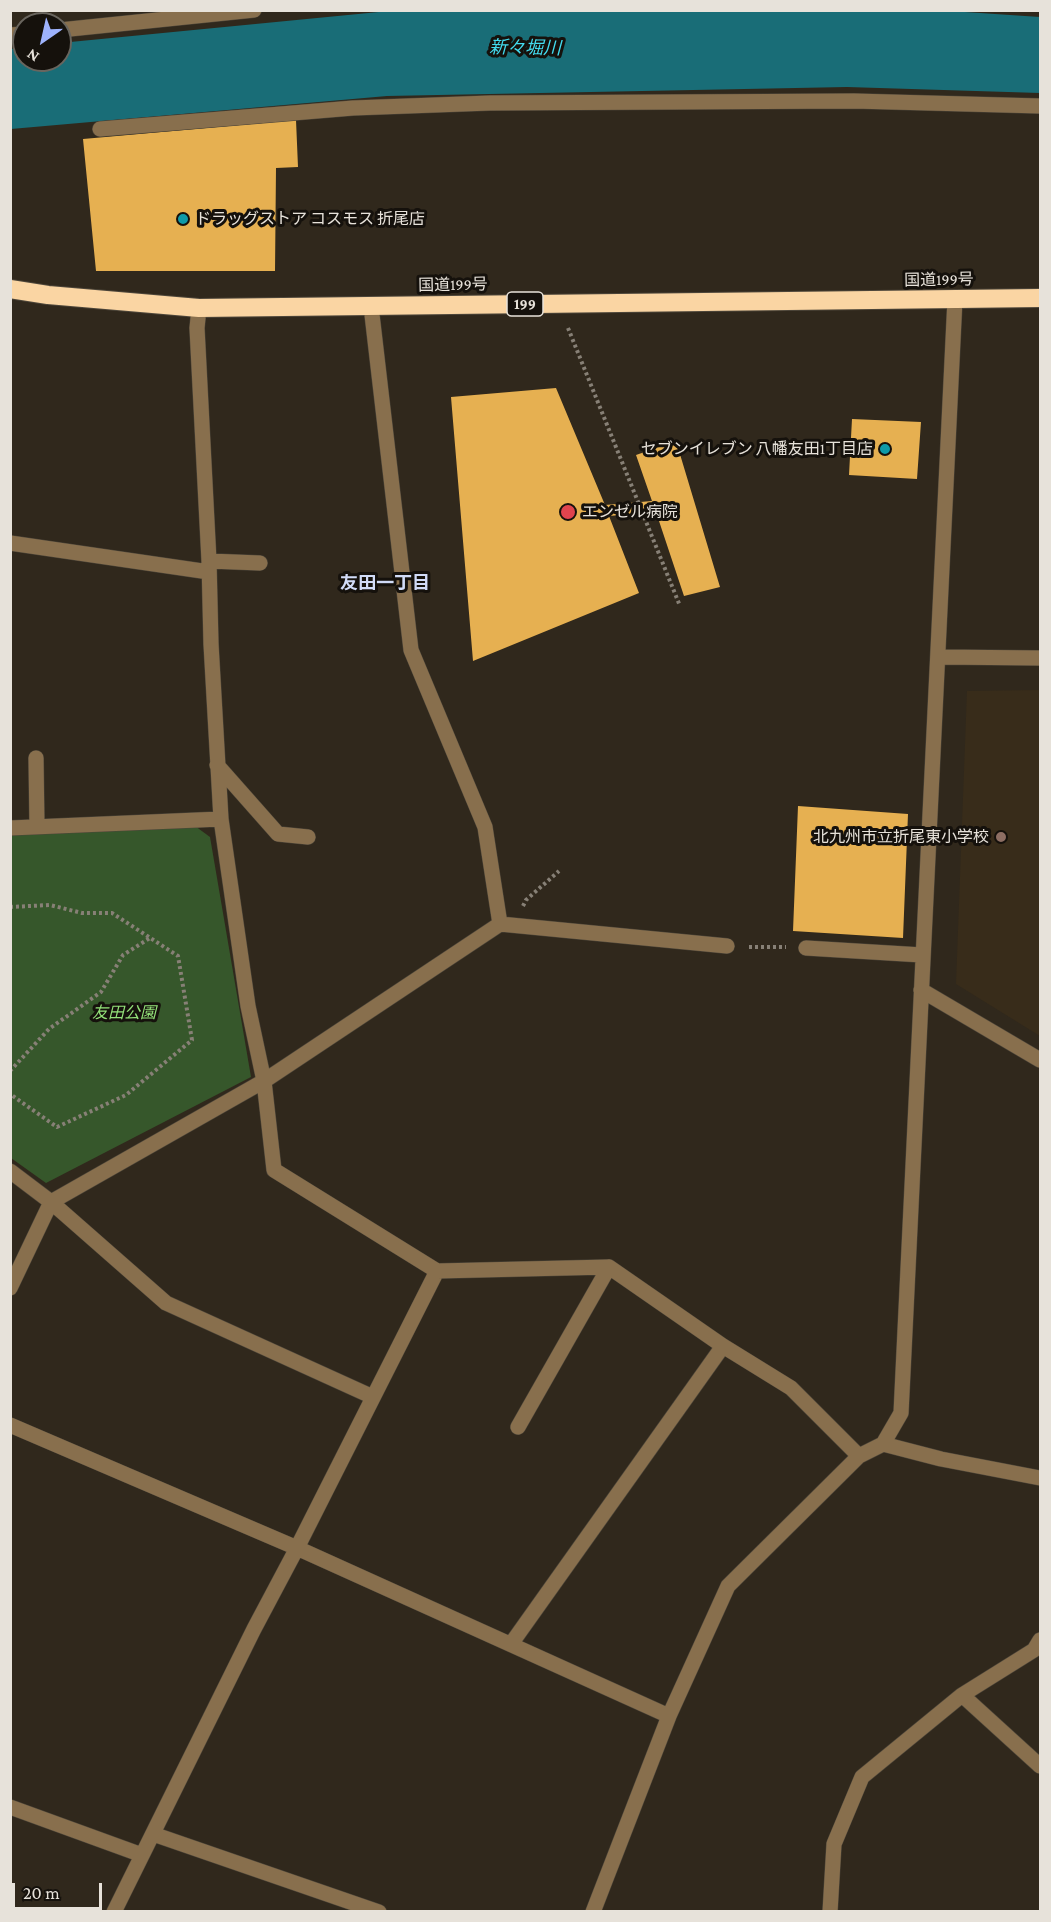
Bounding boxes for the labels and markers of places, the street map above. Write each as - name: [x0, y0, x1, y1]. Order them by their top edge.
- place label: ドラッグストア コスモス 折尾店: [195, 209, 425, 229]
- marker: ドラッグストア コスモス 折尾店: [176, 212, 190, 226]
- place label: セブンイレブン 八幡友田1丁目店: [641, 439, 873, 459]
- marker: セブンイレブン 八幡友田1丁目店: [878, 442, 892, 456]
- place label: エンゼル病院: [582, 502, 678, 522]
- marker: エンゼル病院: [559, 503, 577, 521]
- place label: 北九州市立折尾東小学校: [813, 827, 989, 847]
- marker: 北九州市立折尾東小学校: [994, 830, 1008, 844]

